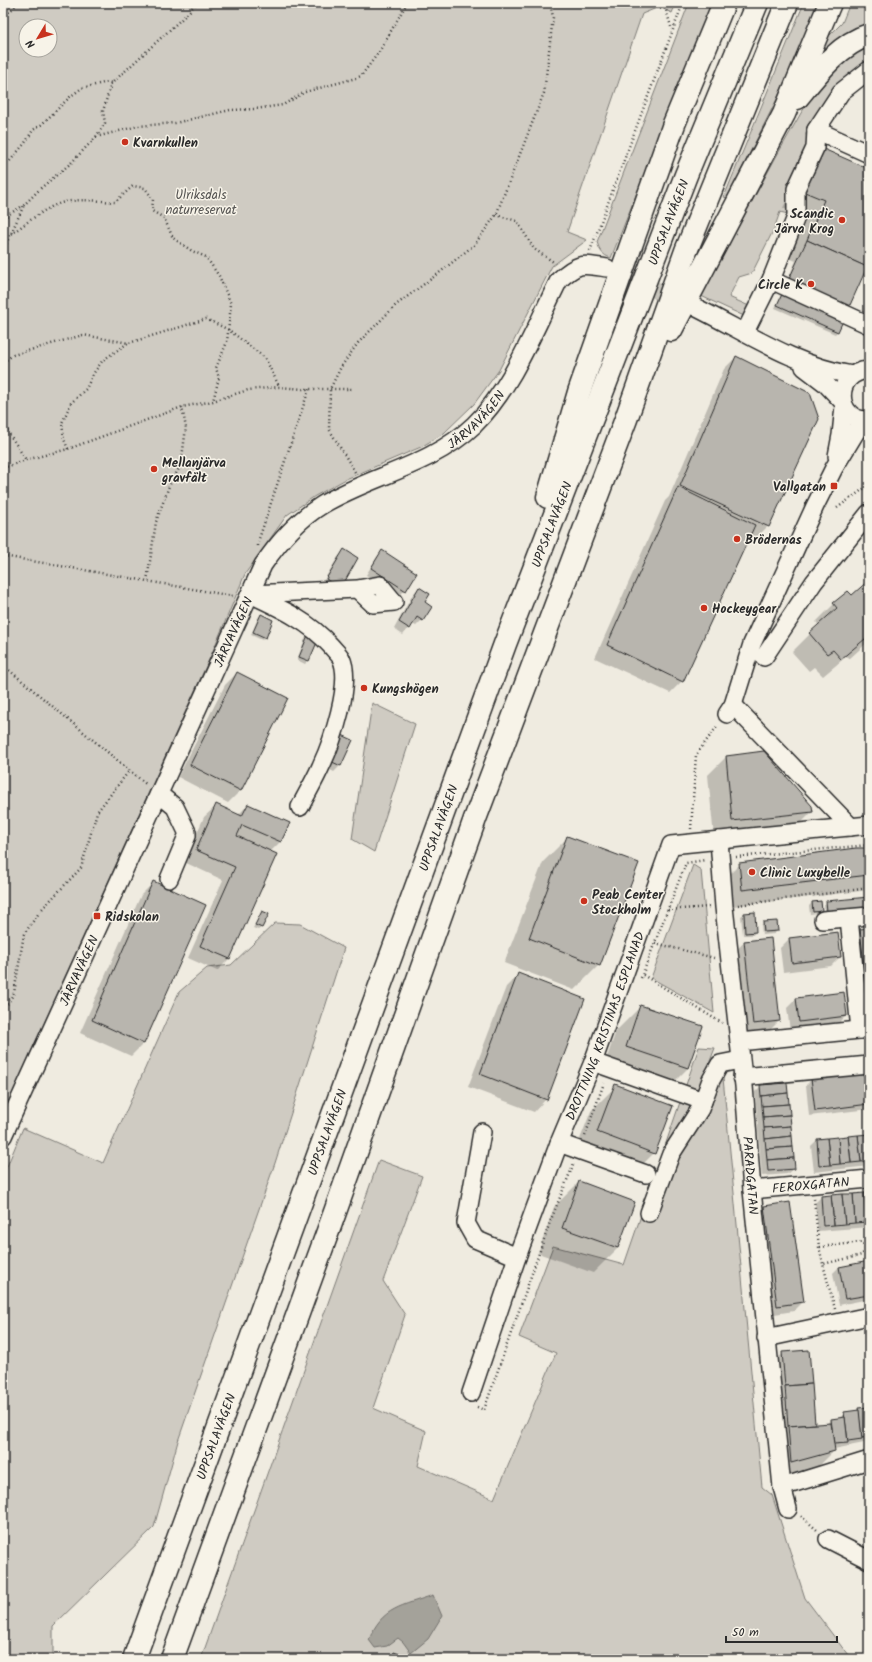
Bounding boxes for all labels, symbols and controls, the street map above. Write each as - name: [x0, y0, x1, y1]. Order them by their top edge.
- north arrow: [18, 18, 58, 58]
- text: N: [22, 35, 40, 52]
- place label: Kvarnkullen: [133, 133, 198, 154]
- marker: Kvarnkullen: [120, 137, 130, 147]
- street label: UPPSALAVÄGEN: [643, 176, 695, 269]
- park label: Ulriksdals naturreservat: [165, 185, 238, 221]
- place label: Scandic Järva Krog: [774, 204, 834, 240]
- marker: Scandic Järva Krog: [837, 215, 847, 225]
- place label: Circle K: [758, 275, 803, 296]
- marker: Circle K: [806, 279, 816, 289]
- street label: JÄRVAVÄGEN: [443, 386, 511, 455]
- place label: Mellanjärva gravfält: [161, 453, 226, 489]
- marker: Mellanjärva gravfält: [149, 464, 159, 474]
- place label: Vallgatan: [773, 477, 826, 498]
- street label: UPPSALAVÄGEN: [526, 478, 579, 571]
- marker: Vallgatan: [829, 481, 839, 491]
- place label: Brödernas: [745, 530, 802, 551]
- marker: Brödernas: [732, 534, 742, 544]
- street label: JÄRVAVÄGEN: [209, 593, 259, 671]
- place label: Hockeygear: [712, 599, 777, 620]
- marker: Hockeygear: [699, 603, 709, 613]
- place label: Kungshögen: [372, 679, 439, 700]
- marker: Kungshögen: [359, 683, 369, 693]
- street label: UPPSALAVÄGEN: [414, 782, 465, 875]
- place label: Clinic Luxybelle: [760, 863, 851, 884]
- marker: Clinic Luxybelle: [747, 867, 757, 877]
- place label: Peab Center Stockholm: [592, 885, 664, 921]
- marker: Peab Center Stockholm: [579, 896, 589, 906]
- place label: Ridskolan: [105, 907, 159, 928]
- marker: Ridskolan: [92, 911, 102, 921]
- street label: DROTTNING KRISTINAS ESPLANAD: [561, 929, 651, 1124]
- street label: JÄRVAVÄGEN: [55, 932, 105, 1010]
- street label: UPPSALAVÄGEN: [303, 1086, 354, 1179]
- street label: PARADGATAN: [736, 1136, 763, 1216]
- street label: FEROXGATAN: [771, 1172, 851, 1200]
- street label: UPPSALAVÄGEN: [191, 1390, 242, 1483]
- scale bar: [726, 1618, 837, 1644]
- text: 50 m: [732, 1623, 759, 1642]

